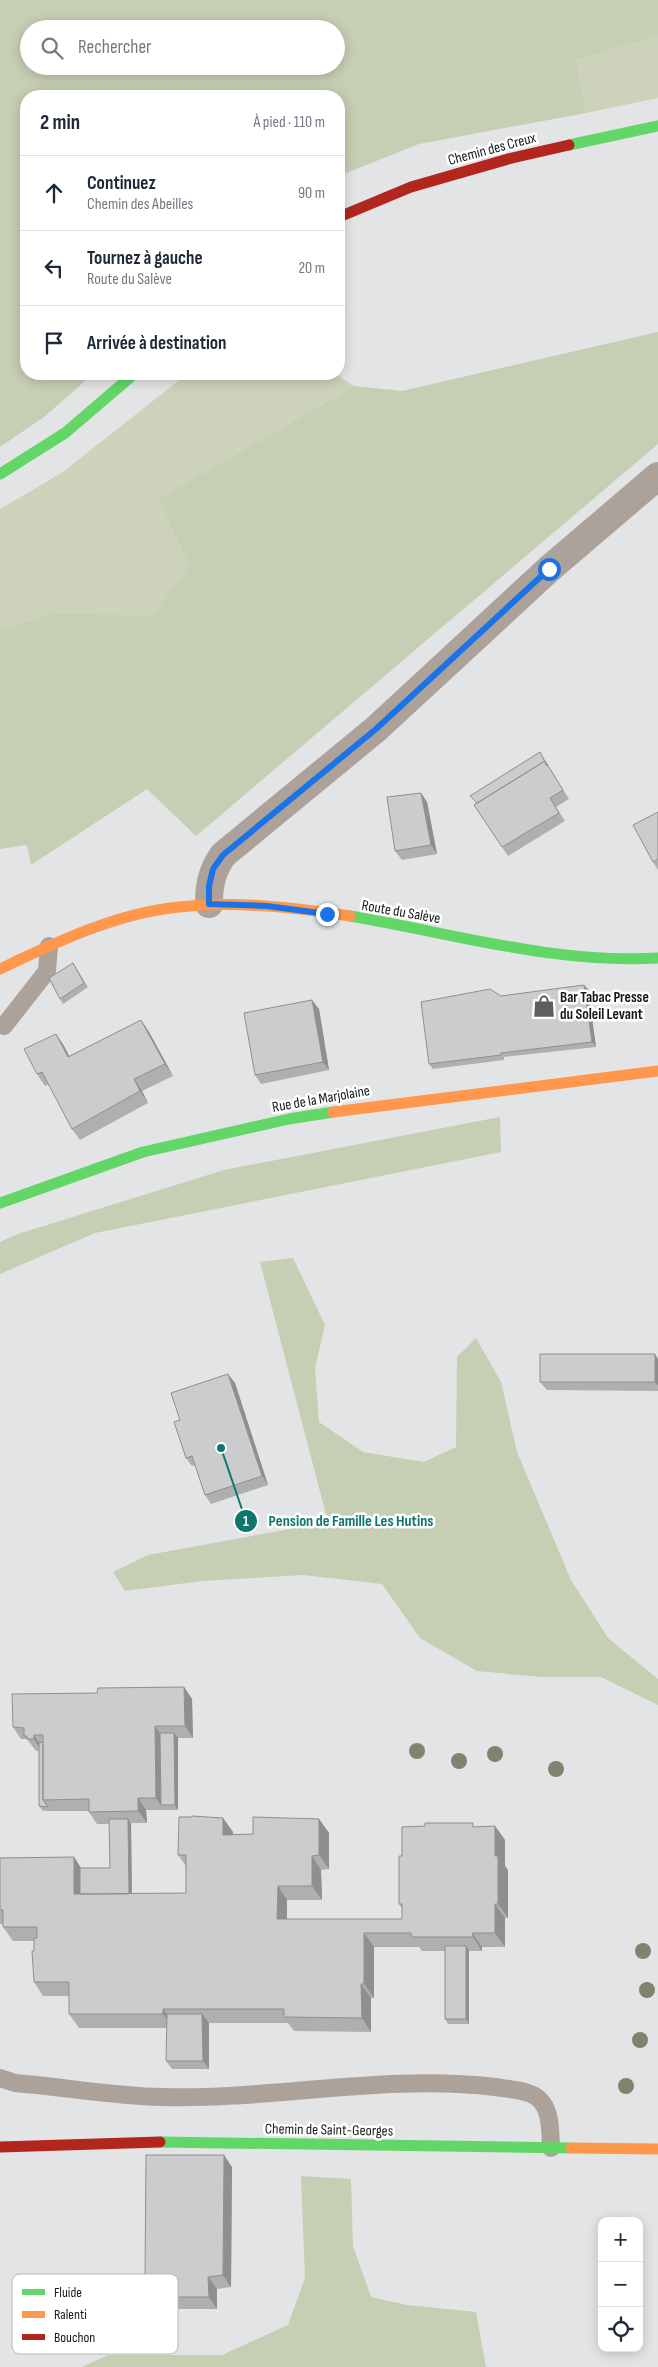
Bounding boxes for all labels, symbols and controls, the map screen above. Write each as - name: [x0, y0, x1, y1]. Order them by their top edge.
- search box: [20, 20, 345, 75]
- icon: search: [38, 34, 66, 62]
- text: Rechercher: [78, 36, 152, 59]
- text: 2 min: [40, 110, 80, 135]
- text: À pied · 110 m: [253, 113, 325, 132]
- street label: Chemin des Creux: [446, 128, 538, 170]
- text: Continuez: [87, 172, 156, 195]
- icon: ahead: [40, 179, 68, 207]
- text: 90 m: [298, 184, 325, 203]
- text: Chemin des Abeilles: [87, 195, 193, 214]
- text: Tournez à gauche: [87, 247, 203, 270]
- icon: left: [40, 254, 68, 282]
- text: 20 m: [298, 259, 325, 278]
- text: Route du Salève: [87, 270, 172, 289]
- icon: arrive: [40, 329, 68, 357]
- text: Arrivée à destination: [87, 332, 227, 355]
- route start: [538, 558, 561, 581]
- street label: Route du Salève: [360, 896, 442, 928]
- route end: [316, 903, 339, 926]
- place label: Bar Tabac Presse du Soleil Levant: [560, 988, 649, 1024]
- shop icon: Bar Tabac Presse du Soleil Levant: [531, 993, 557, 1019]
- street label: Rue de la Marjolaine: [271, 1081, 371, 1117]
- callout: Pension de Famille Les Hutins: [234, 1505, 444, 1536]
- text: 1: [243, 1512, 249, 1531]
- text: Pension de Famille Les Hutins: [269, 1512, 433, 1531]
- street label: Chemin de Saint-Georges: [265, 2119, 393, 2141]
- map controls: [598, 2217, 643, 2352]
- button: +: [598, 2217, 643, 2262]
- button: −: [598, 2262, 643, 2307]
- legend: [12, 2274, 178, 2354]
- text: Fluide: [54, 2284, 82, 2301]
- text: Ralenti: [54, 2306, 87, 2323]
- button: locate: [598, 2307, 643, 2352]
- text: Bouchon: [54, 2329, 95, 2346]

